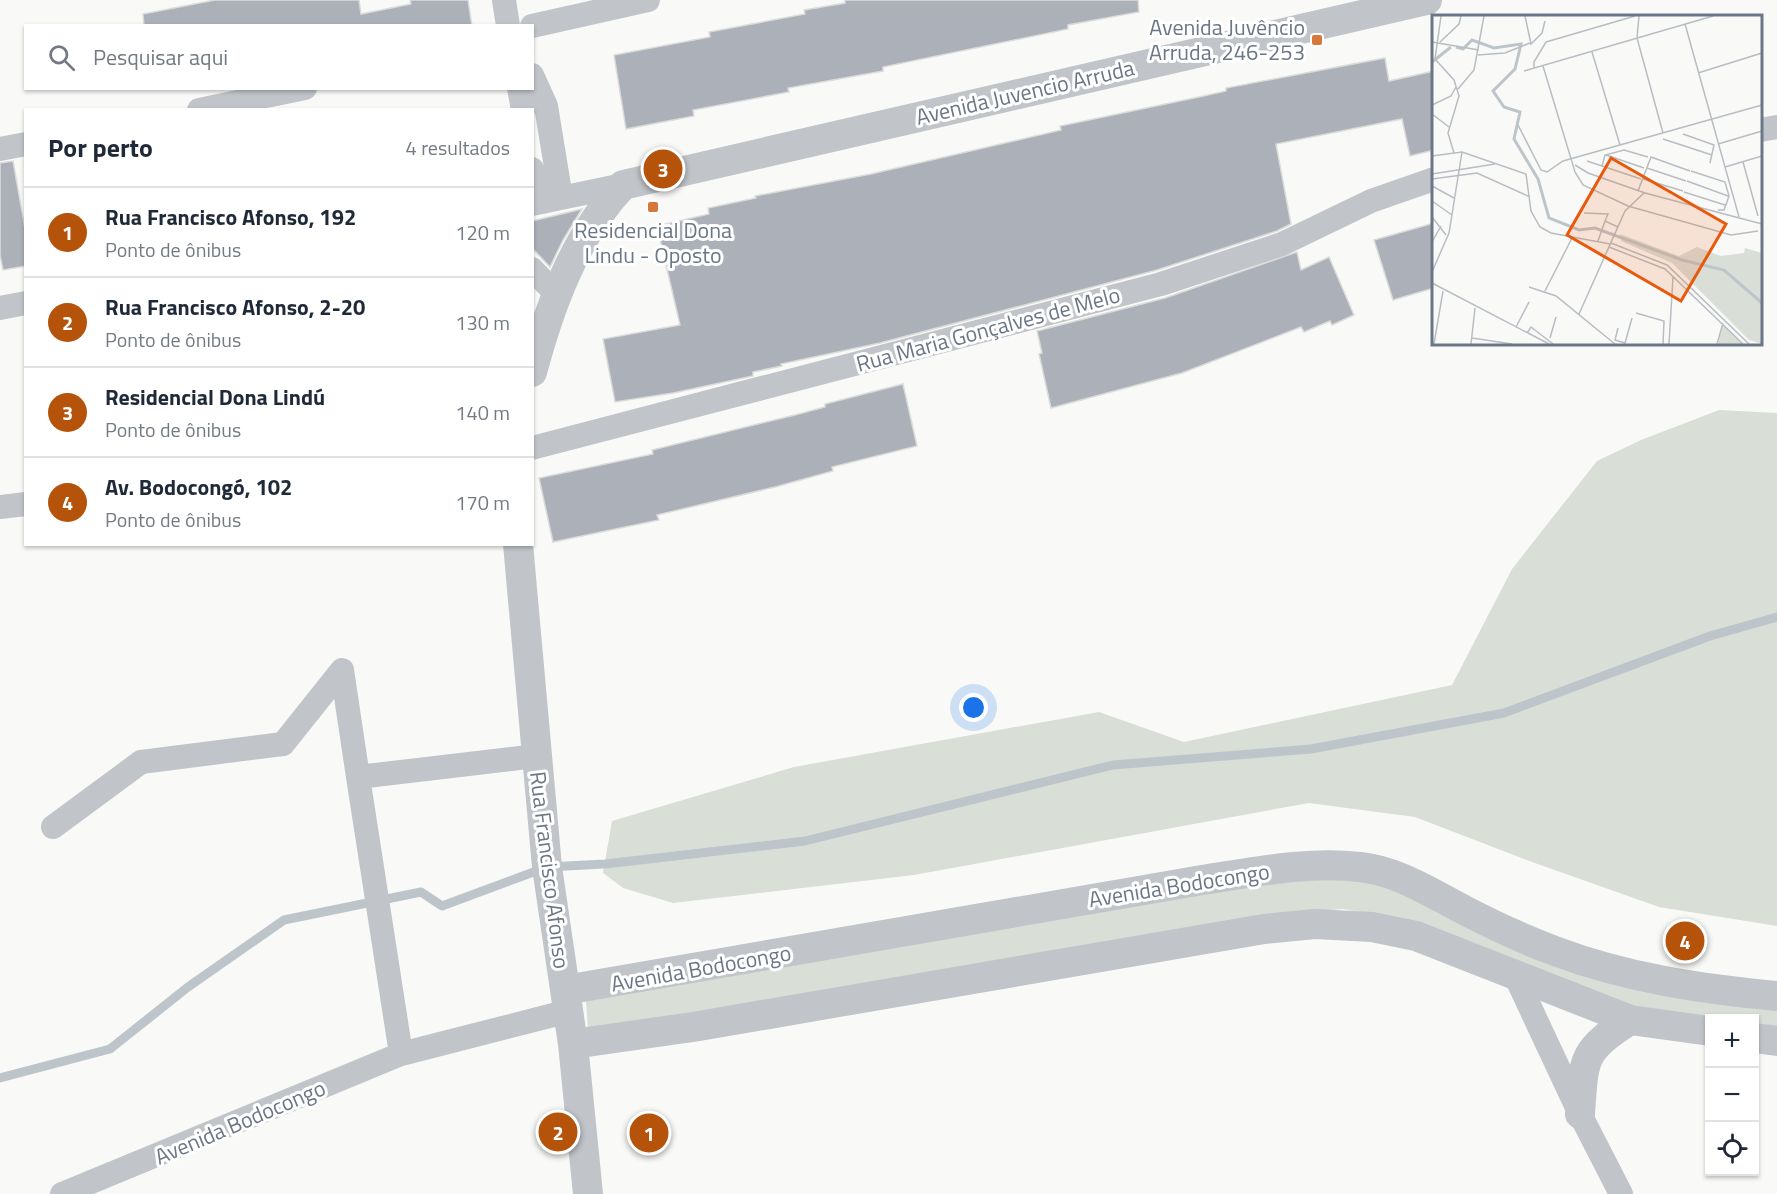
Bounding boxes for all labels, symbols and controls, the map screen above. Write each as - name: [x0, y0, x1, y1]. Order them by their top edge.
- place label: Avenida Juvêncio Arruda, 246-253: [1149, 10, 1305, 69]
- inset map: [1432, 15, 1762, 345]
- search box: [24, 24, 534, 90]
- marker: Avenida Juvêncio Arruda, 246-253: [1310, 33, 1324, 47]
- text: Pesquisar aqui: [93, 40, 228, 74]
- icon: search: [45, 41, 78, 74]
- street label: Avenida Juvencio Arruda: [912, 50, 1138, 134]
- text: Por perto: [48, 128, 153, 167]
- text: 4 resultados: [406, 132, 510, 163]
- pin: 3: [644, 146, 682, 192]
- text: Rua Francisco Afonso, 192: [105, 200, 356, 234]
- marker: Residencial Dona Lindu - Oposto: [646, 200, 660, 214]
- place label: Residencial Dona Lindu - Oposto: [574, 213, 732, 272]
- text: 1: [62, 217, 73, 248]
- text: 120 m: [455, 217, 510, 248]
- text: Ponto de ônibus: [105, 234, 241, 265]
- street label: Rua Maria Gonçalves de Melo: [852, 277, 1124, 381]
- text: Rua Francisco Afonso, 2-20: [105, 290, 365, 324]
- text: 2: [62, 307, 73, 338]
- text: 130 m: [455, 307, 510, 338]
- text: Ponto de ônibus: [105, 324, 241, 355]
- text: Residencial Dona Lindú: [105, 380, 325, 414]
- text: 3: [62, 397, 73, 428]
- text: 140 m: [455, 397, 510, 428]
- text: Ponto de ônibus: [105, 414, 241, 445]
- text: Av. Bodocongó, 102: [105, 470, 292, 504]
- text: 4: [62, 487, 73, 518]
- text: 170 m: [455, 487, 510, 518]
- text: Ponto de ônibus: [105, 504, 241, 535]
- your location: [959, 693, 988, 722]
- street label: Rua Francisco Afonso: [521, 769, 579, 971]
- street label: Avenida Bodocongo: [1086, 854, 1272, 916]
- pin: 4: [1666, 918, 1704, 964]
- street label: Avenida Bodocongo: [608, 935, 794, 1001]
- map controls: [1705, 1014, 1759, 1176]
- button: +: [1705, 1014, 1759, 1068]
- button: −: [1705, 1068, 1759, 1122]
- street label: Avenida Bodocongo: [149, 1071, 331, 1173]
- pin: 2: [538, 1110, 578, 1154]
- pin: 1: [630, 1110, 668, 1156]
- button: locate: [1705, 1122, 1759, 1176]

